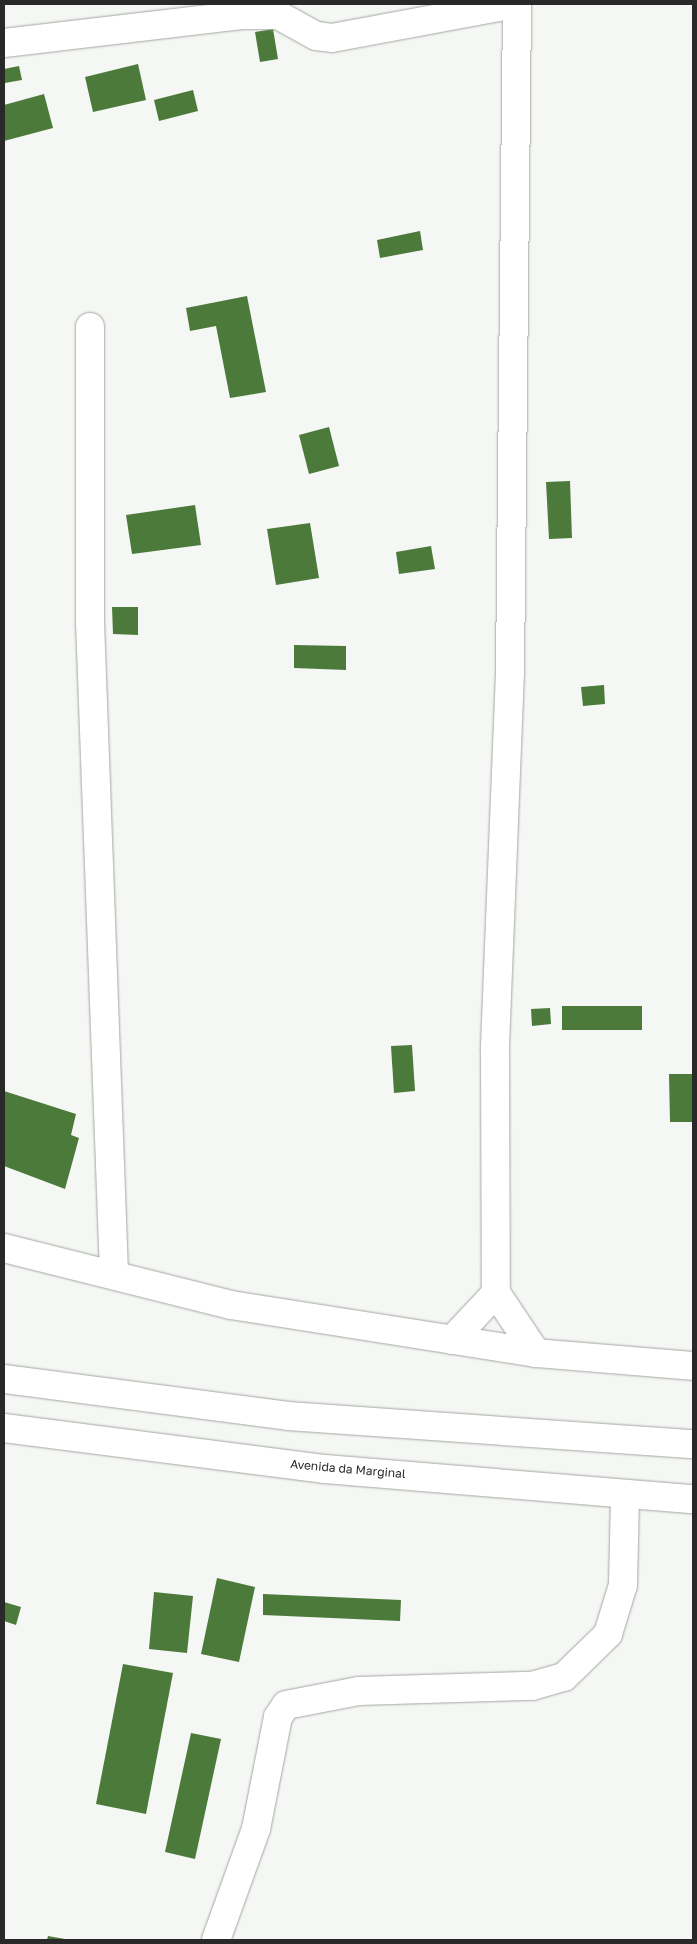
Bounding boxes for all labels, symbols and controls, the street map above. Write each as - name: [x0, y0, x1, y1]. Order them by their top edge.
- street label: Avenida da Marginal: [290, 1457, 406, 1481]

